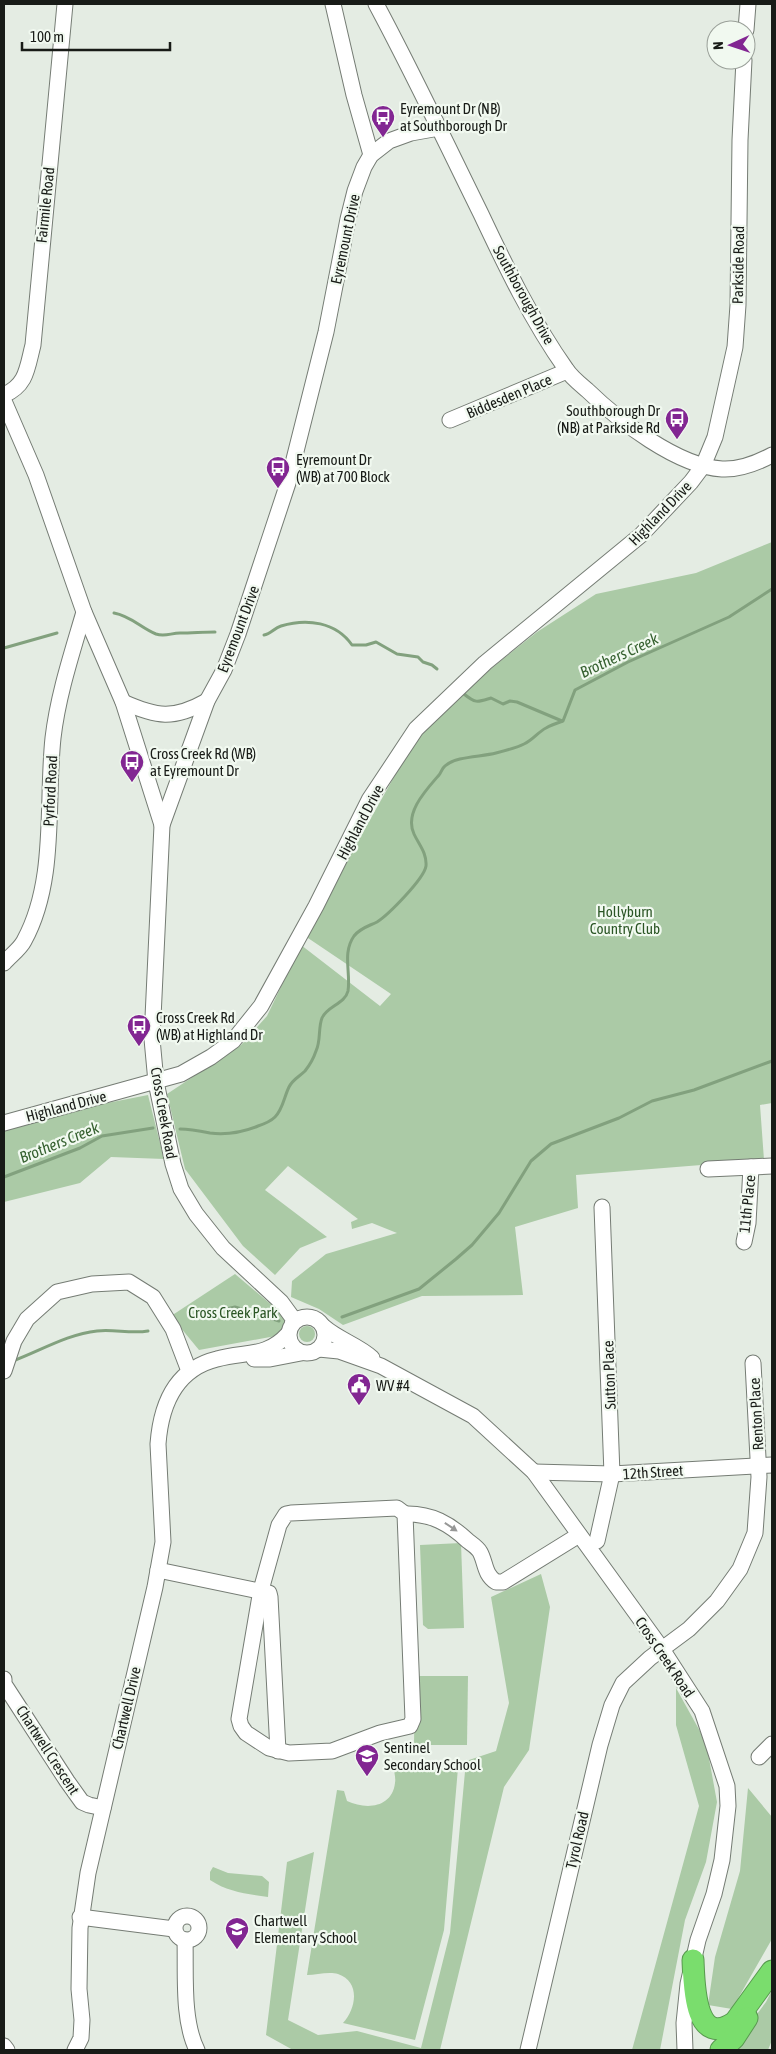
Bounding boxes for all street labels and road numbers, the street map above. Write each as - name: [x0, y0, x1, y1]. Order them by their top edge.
- street label: Fairmile Road: [33, 166, 57, 244]
- street label: Eyremount Drive: [327, 192, 363, 286]
- street label: Parkside Road: [729, 226, 747, 304]
- street label: Southborough Drive: [490, 243, 558, 347]
- street label: Biddesden Place: [464, 370, 554, 422]
- street label: Highland Drive: [625, 477, 695, 549]
- street label: Eyremount Drive: [214, 583, 262, 675]
- street label: Pyrford Road: [40, 755, 60, 827]
- street label: Highland Drive: [333, 781, 387, 862]
- street label: Cross Creek Road: [148, 1066, 180, 1160]
- street label: Highland Drive: [24, 1087, 108, 1125]
- street label: 11th Place: [735, 1174, 759, 1234]
- street label: Sutton Place: [599, 1340, 619, 1410]
- street label: Renton Place: [746, 1377, 766, 1451]
- street label: 12th Street: [622, 1461, 684, 1483]
- street label: Cross Creek Road: [632, 1614, 698, 1700]
- street label: Chartwell Drive: [108, 1665, 144, 1751]
- street label: Chartwell Crescent: [13, 1702, 83, 1798]
- street label: Tyrol Road: [562, 1810, 592, 1870]

